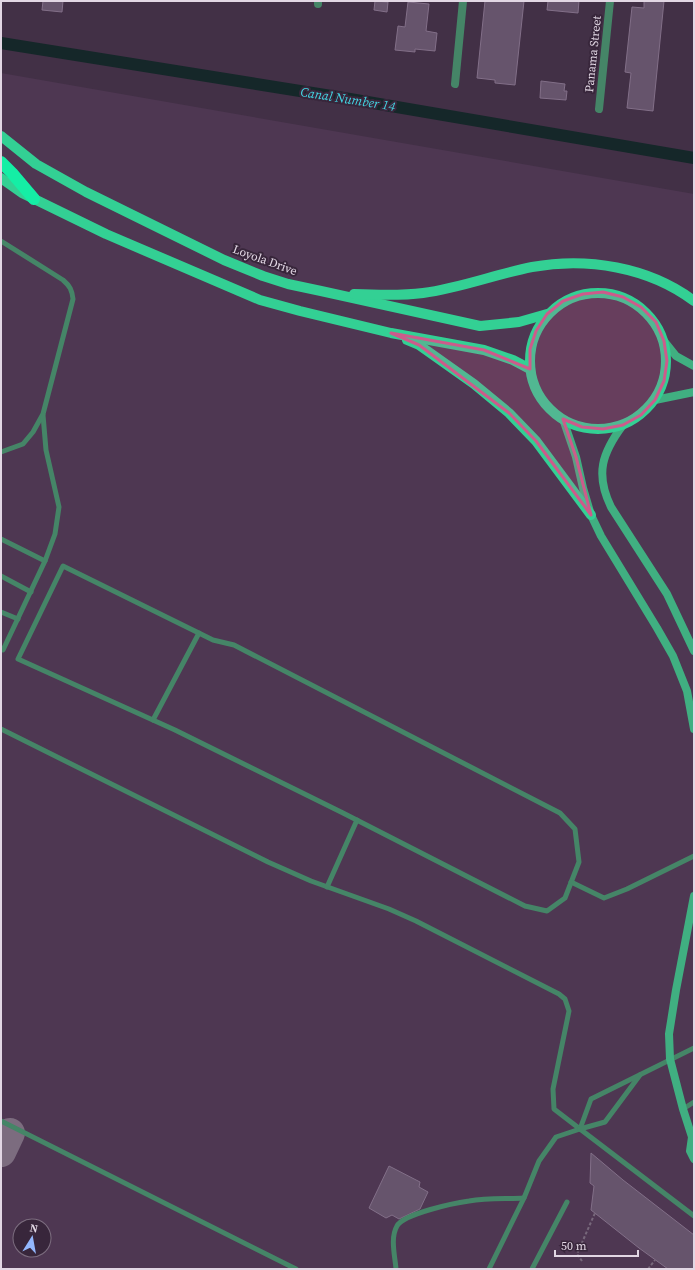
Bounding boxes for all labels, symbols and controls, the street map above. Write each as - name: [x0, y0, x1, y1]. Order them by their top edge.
- street label: Panama Street: [581, 15, 605, 93]
- water label: Canal Number 14: [299, 83, 397, 115]
- street label: Loyola Drive: [231, 241, 299, 279]
- north arrow: [12, 1218, 52, 1258]
- text: N: [28, 1221, 39, 1237]
- scale bar: [555, 1232, 638, 1258]
- text: 50 m: [561, 1238, 587, 1254]

